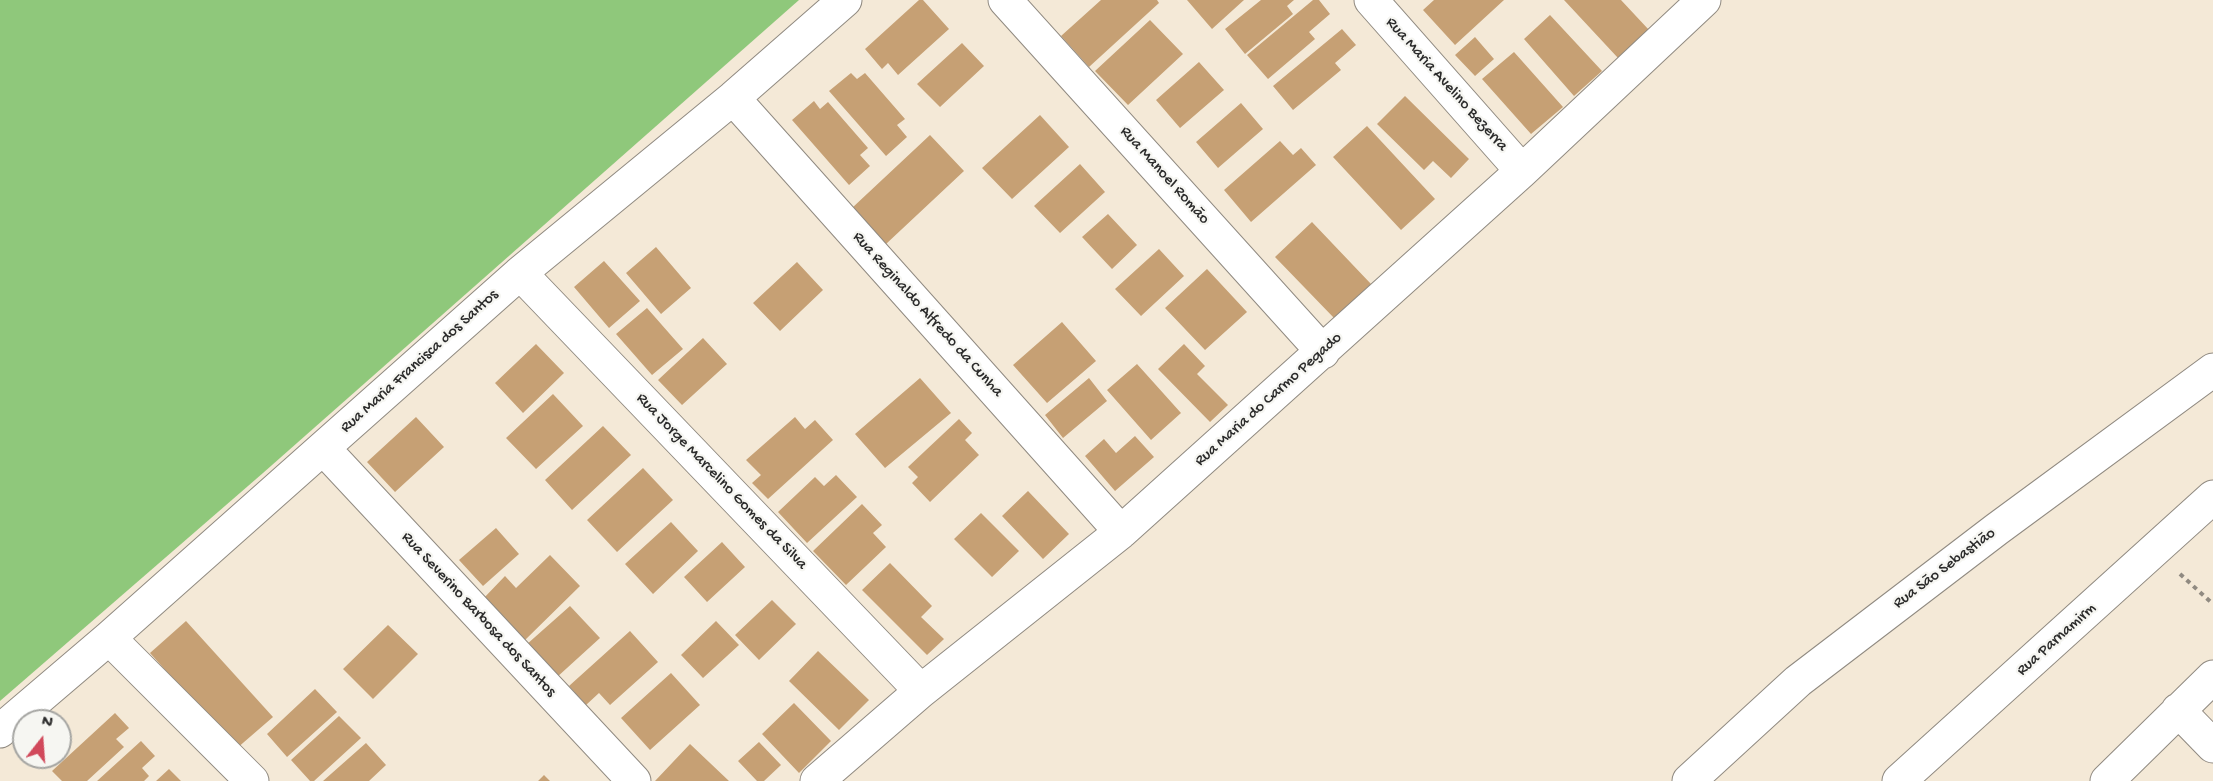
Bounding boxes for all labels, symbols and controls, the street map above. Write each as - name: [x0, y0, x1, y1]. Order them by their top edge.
- street label: Rua Maria Avelino Bezerra: [1381, 14, 1511, 156]
- street label: Rua Manoel Romão: [1115, 123, 1213, 229]
- street label: Rua Reginaldo Alfredo da Cunha: [848, 228, 1006, 402]
- street label: Rua Maria Francisca dos Santos: [337, 286, 503, 438]
- street label: Rua Maria do Carmo Pegado: [1192, 329, 1346, 471]
- street label: Rua Jorge Marcelino Gomes da Silva: [631, 390, 811, 574]
- street label: Rua São Sebastião: [1890, 524, 2000, 614]
- street label: Rua Severino Barbosa dos Santos: [396, 529, 560, 701]
- street label: Rua Parnamirm: [2013, 599, 2101, 681]
- north arrow: [12, 709, 72, 769]
- text: N: [39, 713, 55, 734]

